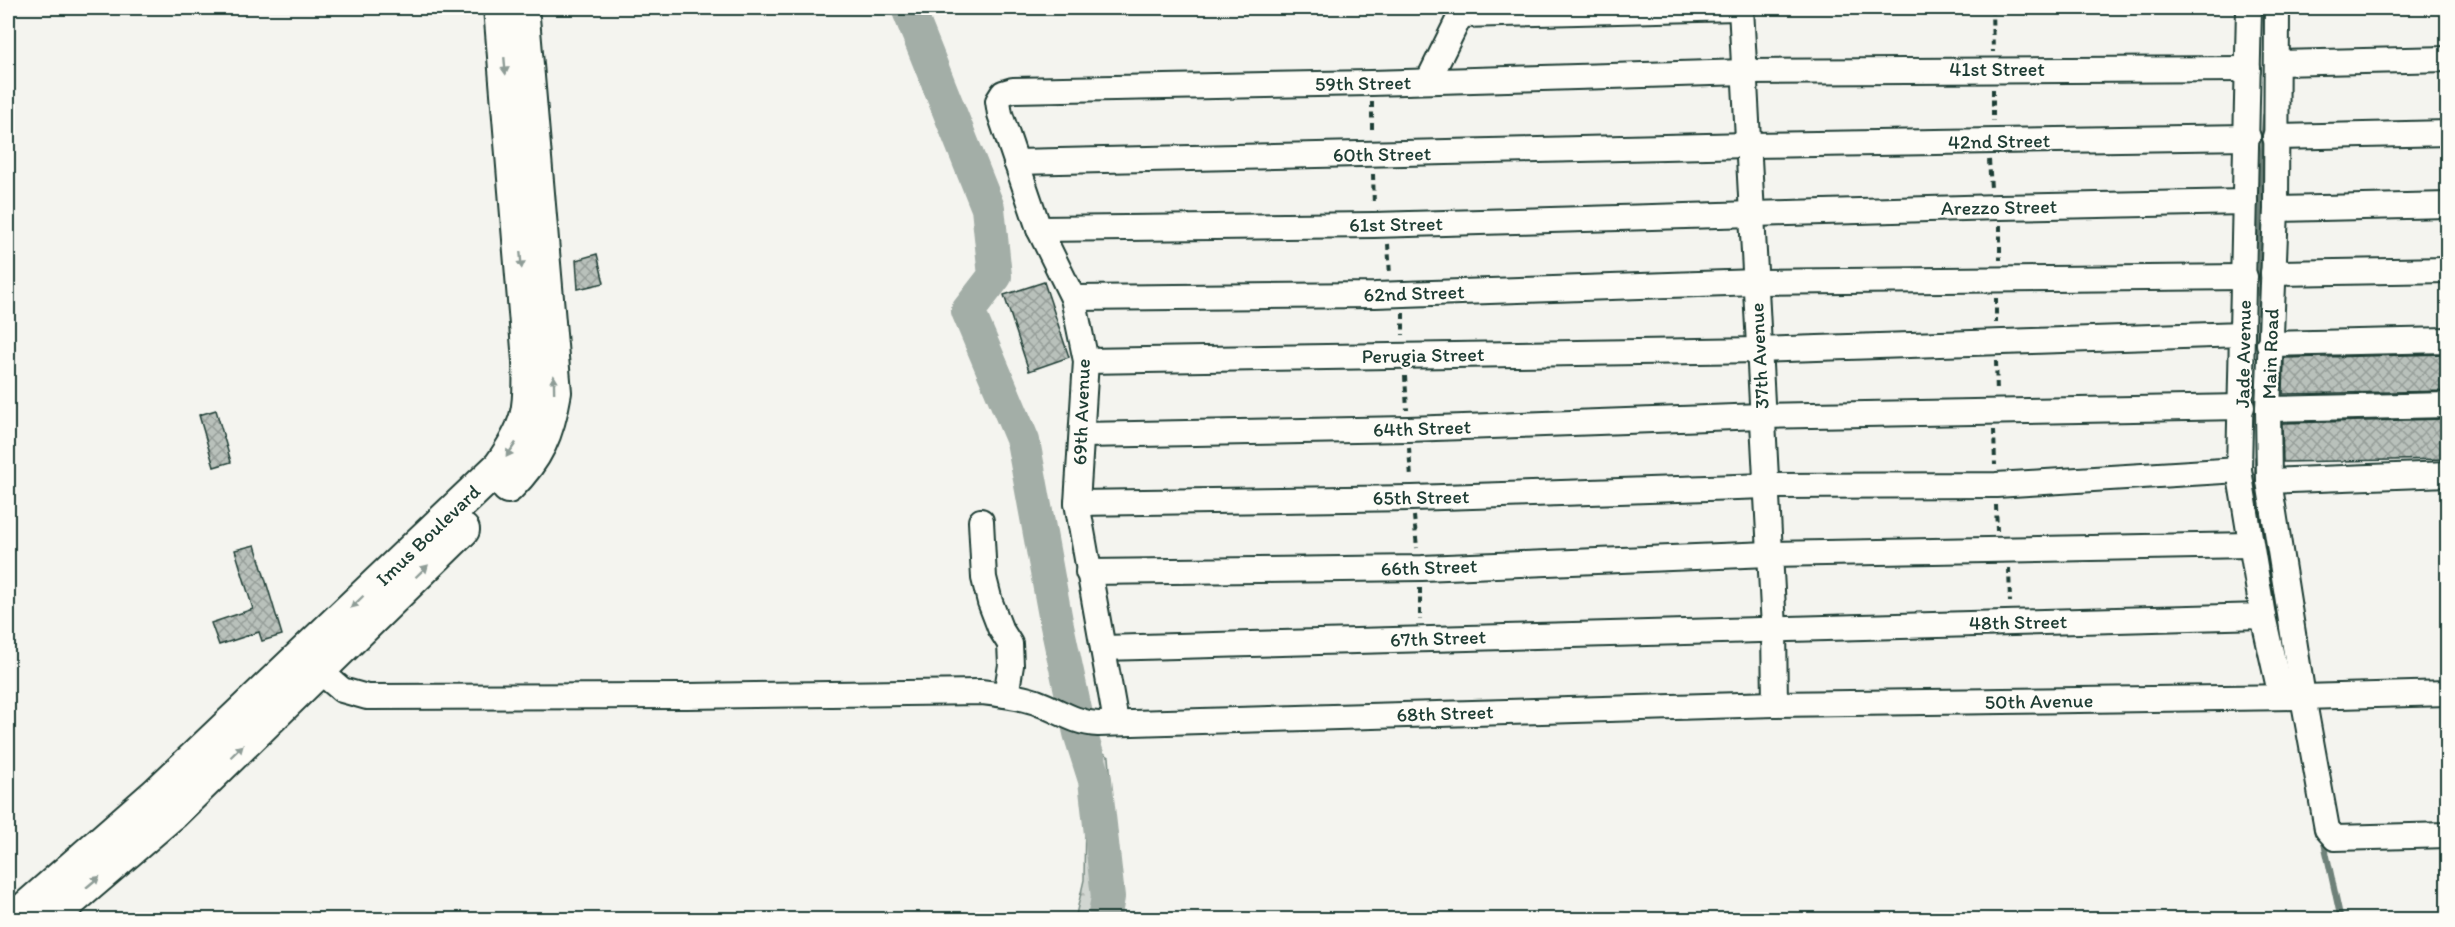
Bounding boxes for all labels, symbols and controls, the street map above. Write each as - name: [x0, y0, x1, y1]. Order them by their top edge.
- one-way arrow: [500, 56, 510, 75]
- street label: 41st Street: [1949, 57, 2045, 81]
- street label: 59th Street: [1315, 70, 1412, 96]
- street label: 42nd Street: [1948, 128, 2051, 154]
- street label: 60th Street: [1333, 141, 1432, 167]
- street label: Arezzo Street: [1941, 194, 2057, 220]
- street label: 61st Street: [1349, 211, 1444, 237]
- one-way arrow: [516, 251, 526, 270]
- street label: 62nd Street: [1363, 279, 1465, 307]
- street label: Jade Avenue: [2230, 300, 2256, 408]
- street label: 37th Avenue: [1744, 302, 1774, 410]
- street label: Main Road: [2256, 308, 2284, 400]
- street label: Perugia Street: [1361, 342, 1485, 368]
- street label: 69th Avenue: [1067, 358, 1095, 466]
- one-way arrow: [550, 374, 559, 393]
- street label: 64th Street: [1373, 414, 1472, 442]
- one-way arrow: [505, 442, 516, 459]
- street label: Imus Boulevard: [371, 479, 485, 591]
- street label: 65th Street: [1373, 484, 1470, 510]
- street label: 66th Street: [1380, 553, 1478, 581]
- one-way arrow: [415, 564, 429, 578]
- one-way arrow: [350, 595, 365, 609]
- street label: 48th Street: [1969, 609, 2068, 635]
- street label: 67th Street: [1390, 624, 1487, 652]
- street label: 50th Avenue: [1985, 688, 2093, 714]
- street label: 68th Street: [1396, 699, 1494, 727]
- one-way arrow: [230, 744, 244, 758]
- one-way arrow: [85, 875, 101, 888]

